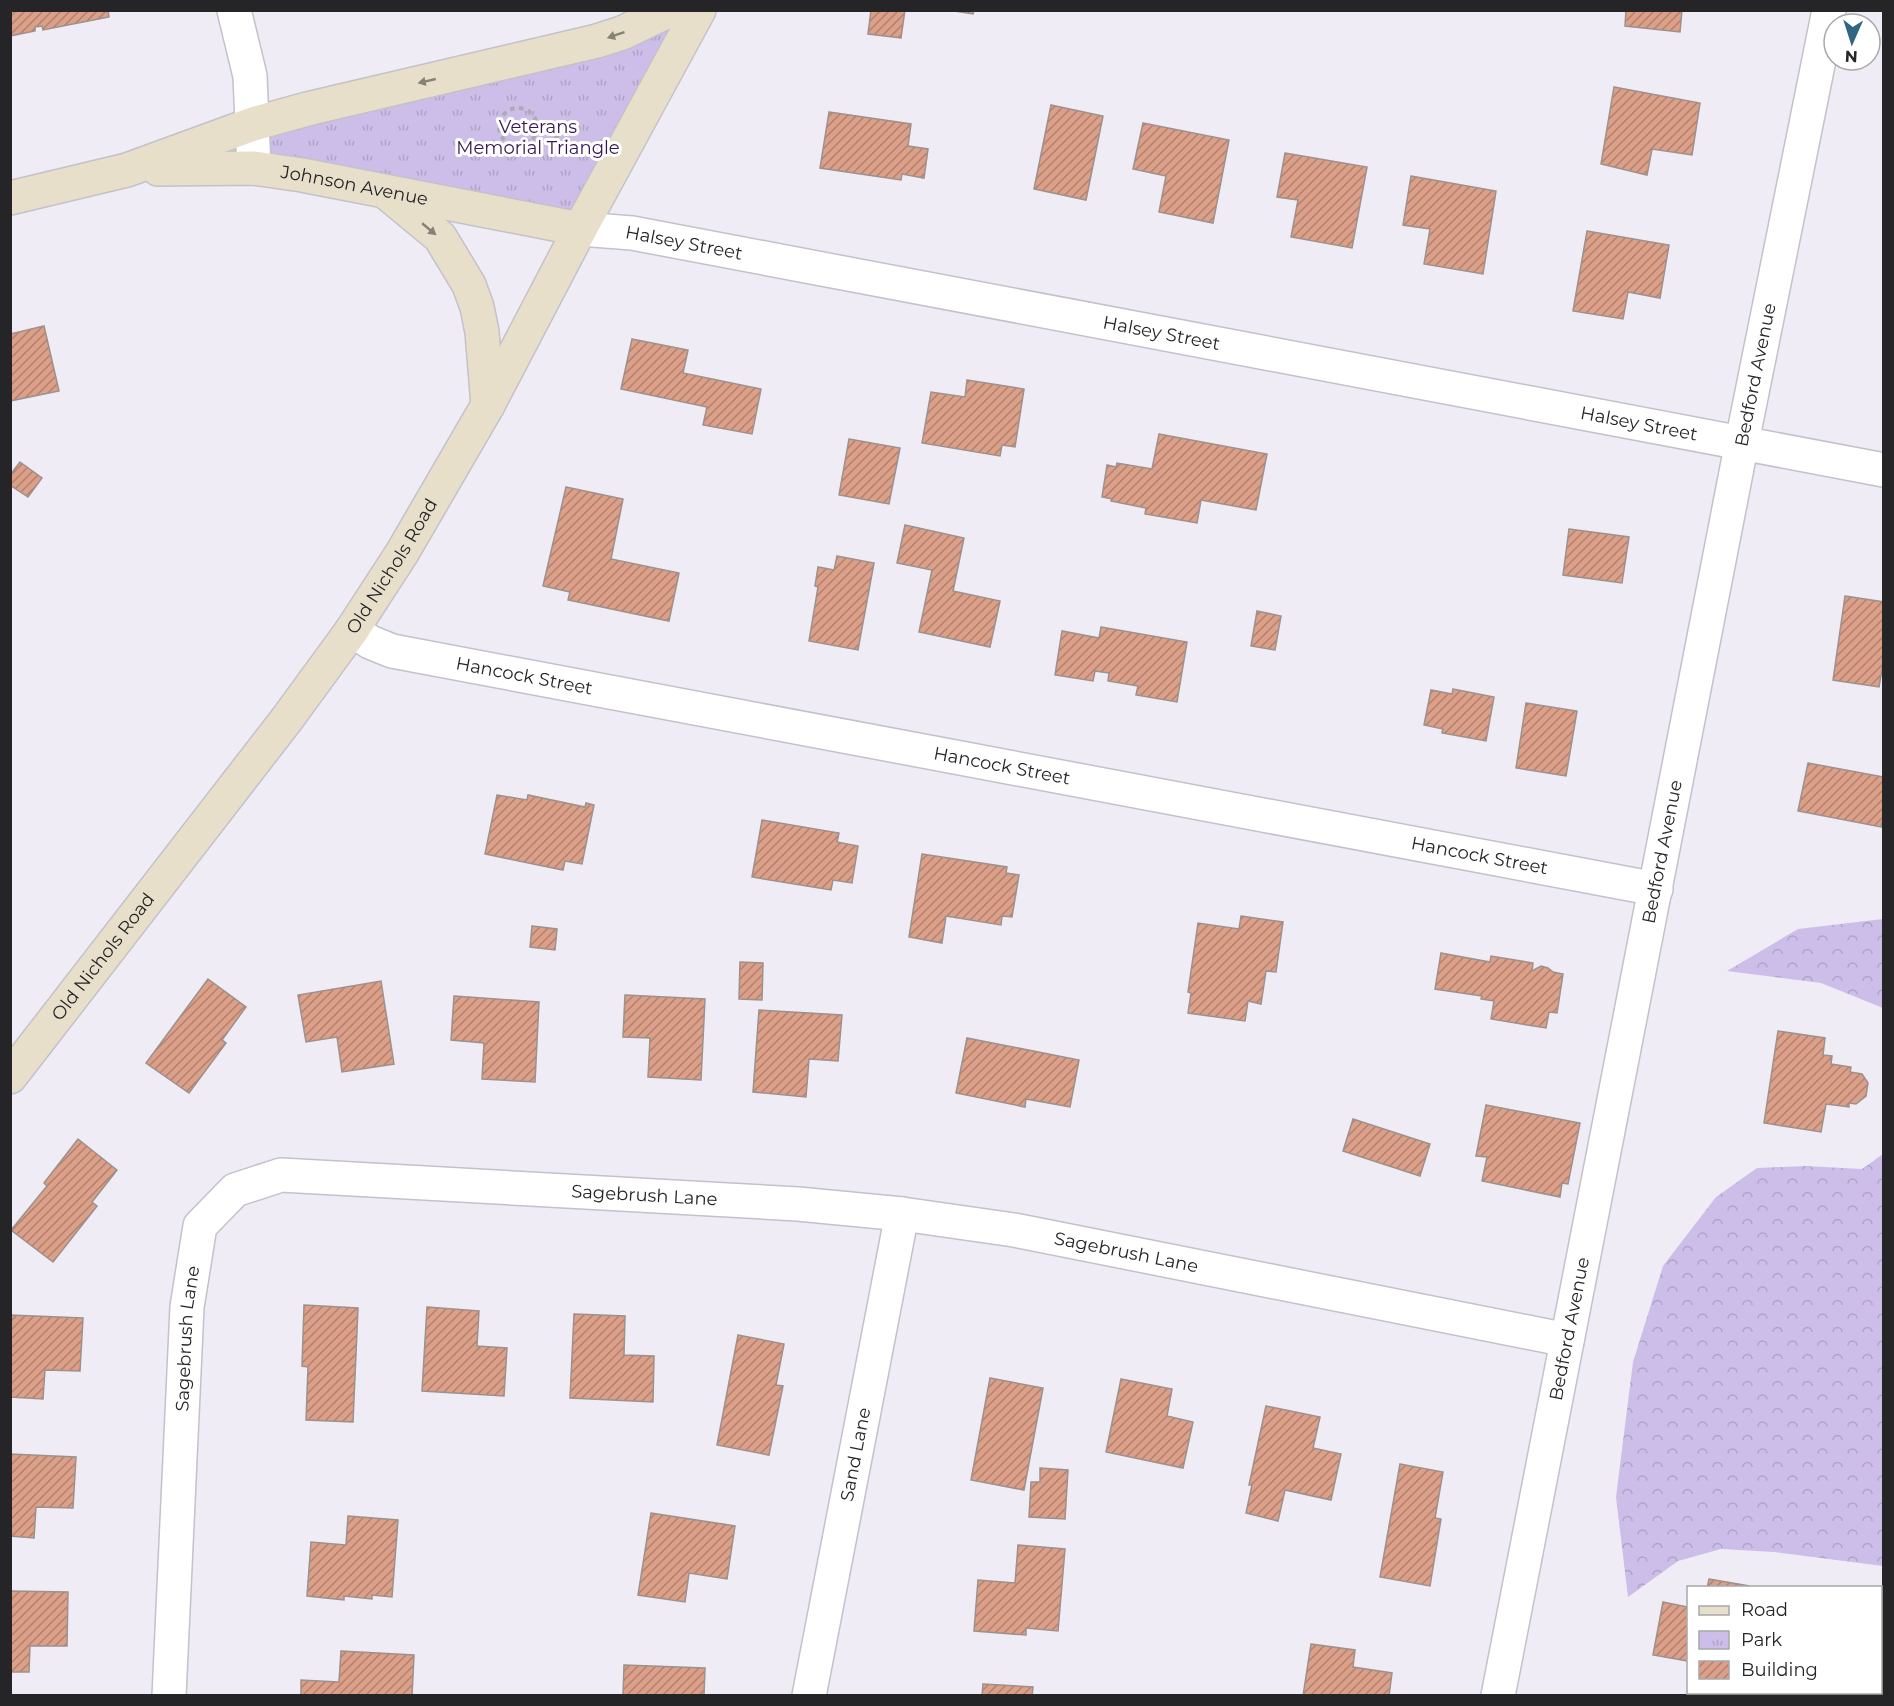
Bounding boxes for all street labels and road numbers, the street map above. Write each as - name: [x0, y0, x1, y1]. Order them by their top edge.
- street label: Johnson Avenue: [278, 161, 430, 210]
- street label: Halsey Street: [624, 221, 744, 265]
- street label: Bedford Avenue: [1730, 301, 1781, 449]
- street label: Halsey Street: [1101, 311, 1222, 355]
- street label: Halsey Street: [1579, 402, 1699, 445]
- street label: Old Nichols Road: [341, 495, 442, 638]
- street label: Hancock Street: [454, 652, 594, 700]
- street label: Hancock Street: [932, 742, 1072, 789]
- street label: Bedford Avenue: [1638, 778, 1687, 926]
- street label: Hancock Street: [1409, 832, 1550, 879]
- street label: Old Nichols Road: [47, 889, 159, 1025]
- street label: Sagebrush Lane: [571, 1180, 718, 1210]
- street label: Sagebrush Lane: [1052, 1227, 1200, 1277]
- street label: Bedford Avenue: [1545, 1255, 1594, 1403]
- street label: Sagebrush Lane: [171, 1264, 205, 1412]
- street label: Sand Lane: [836, 1406, 875, 1503]

